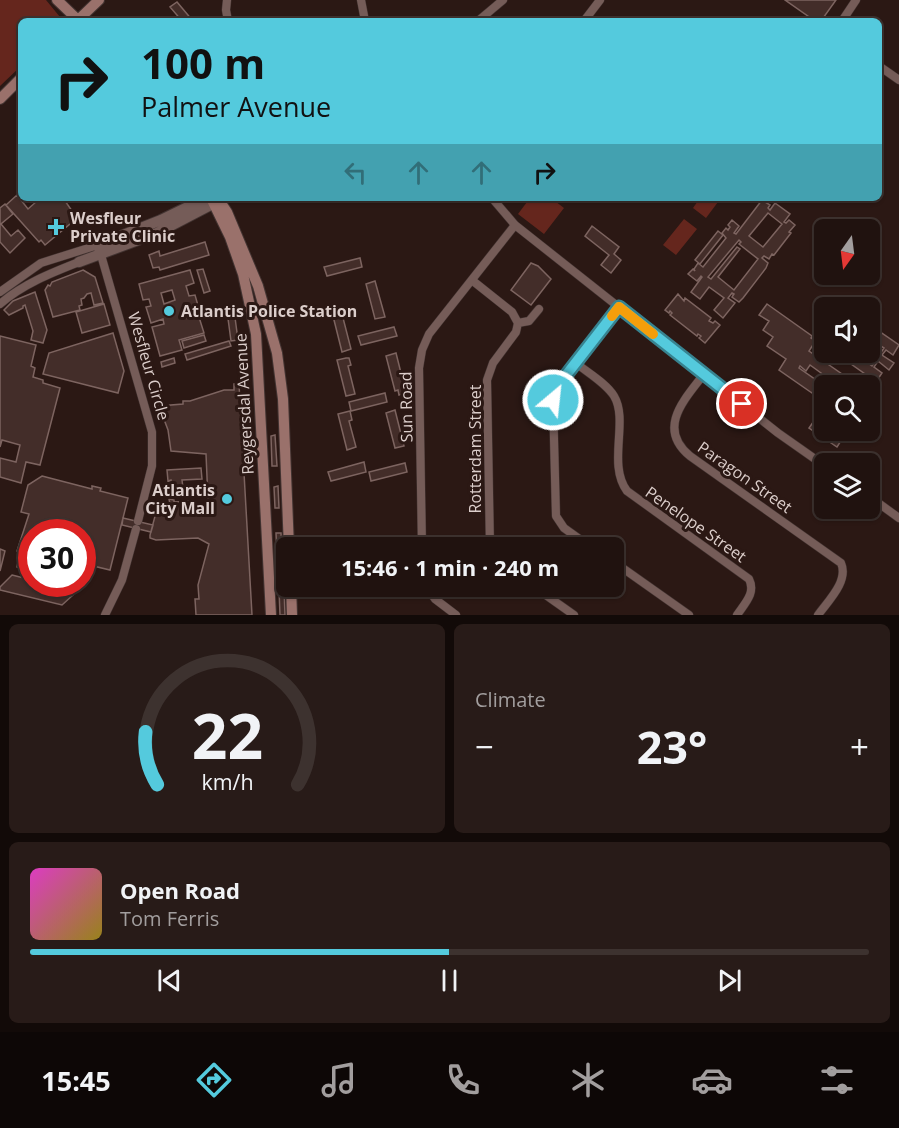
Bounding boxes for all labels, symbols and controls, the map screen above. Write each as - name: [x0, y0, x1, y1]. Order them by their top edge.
- text: 100 m: [141, 34, 265, 91]
- icon: right: [42, 42, 120, 120]
- text: Palmer Avenue: [141, 88, 331, 125]
- icon: left: [339, 156, 372, 189]
- icon: ahead: [402, 156, 435, 189]
- icon: ahead: [465, 156, 498, 189]
- icon: right: [528, 156, 561, 189]
- place label: Wesfleur Private Clinic: [70, 207, 175, 247]
- marker: Wesfleur Private Clinic: [47, 218, 65, 236]
- north arrow: [814, 219, 880, 285]
- map controls: [814, 219, 880, 519]
- button: sound: [814, 297, 880, 363]
- place label: Atlantis Police Station: [181, 300, 357, 322]
- marker: Atlantis Police Station: [162, 304, 176, 318]
- street label: Wesfleur Circle: [123, 309, 175, 423]
- street label: Reygersdal Avenue: [229, 333, 259, 475]
- position arrow: [521, 368, 585, 432]
- street label: Sun Road: [394, 371, 418, 443]
- button: search: [814, 375, 880, 441]
- pin: [716, 378, 767, 429]
- street label: Rotterdam Street: [464, 384, 486, 513]
- icon: arrive: [725, 387, 758, 420]
- street label: Paragon Street: [693, 436, 797, 518]
- button: layers: [814, 453, 880, 519]
- place label: Atlantis City Mall: [145, 479, 215, 519]
- street label: Penelope Street: [641, 481, 751, 567]
- marker: Atlantis City Mall: [220, 492, 234, 506]
- speed limit sign: 30: [18, 519, 96, 597]
- text: 15:46 · 1 min · 240 m: [341, 552, 559, 582]
- text: Climate: [475, 686, 546, 713]
- text: 22: [191, 692, 263, 777]
- text: 23°: [637, 716, 707, 777]
- text: −: [475, 724, 494, 769]
- text: +: [850, 724, 869, 769]
- text: km/h: [201, 768, 253, 797]
- text: Open Road: [120, 875, 240, 905]
- text: Tom Ferris: [120, 905, 219, 932]
- icon: previous: [153, 964, 186, 997]
- icon: pause: [433, 964, 466, 997]
- icon: next: [713, 964, 746, 997]
- icon: directions: [193, 1059, 235, 1101]
- icon: music: [318, 1059, 360, 1101]
- icon: phone: [442, 1059, 484, 1101]
- icon: climate: [567, 1059, 609, 1101]
- icon: car: [691, 1059, 733, 1101]
- icon: filters: [816, 1059, 858, 1101]
- text: 15:45: [41, 1062, 111, 1099]

